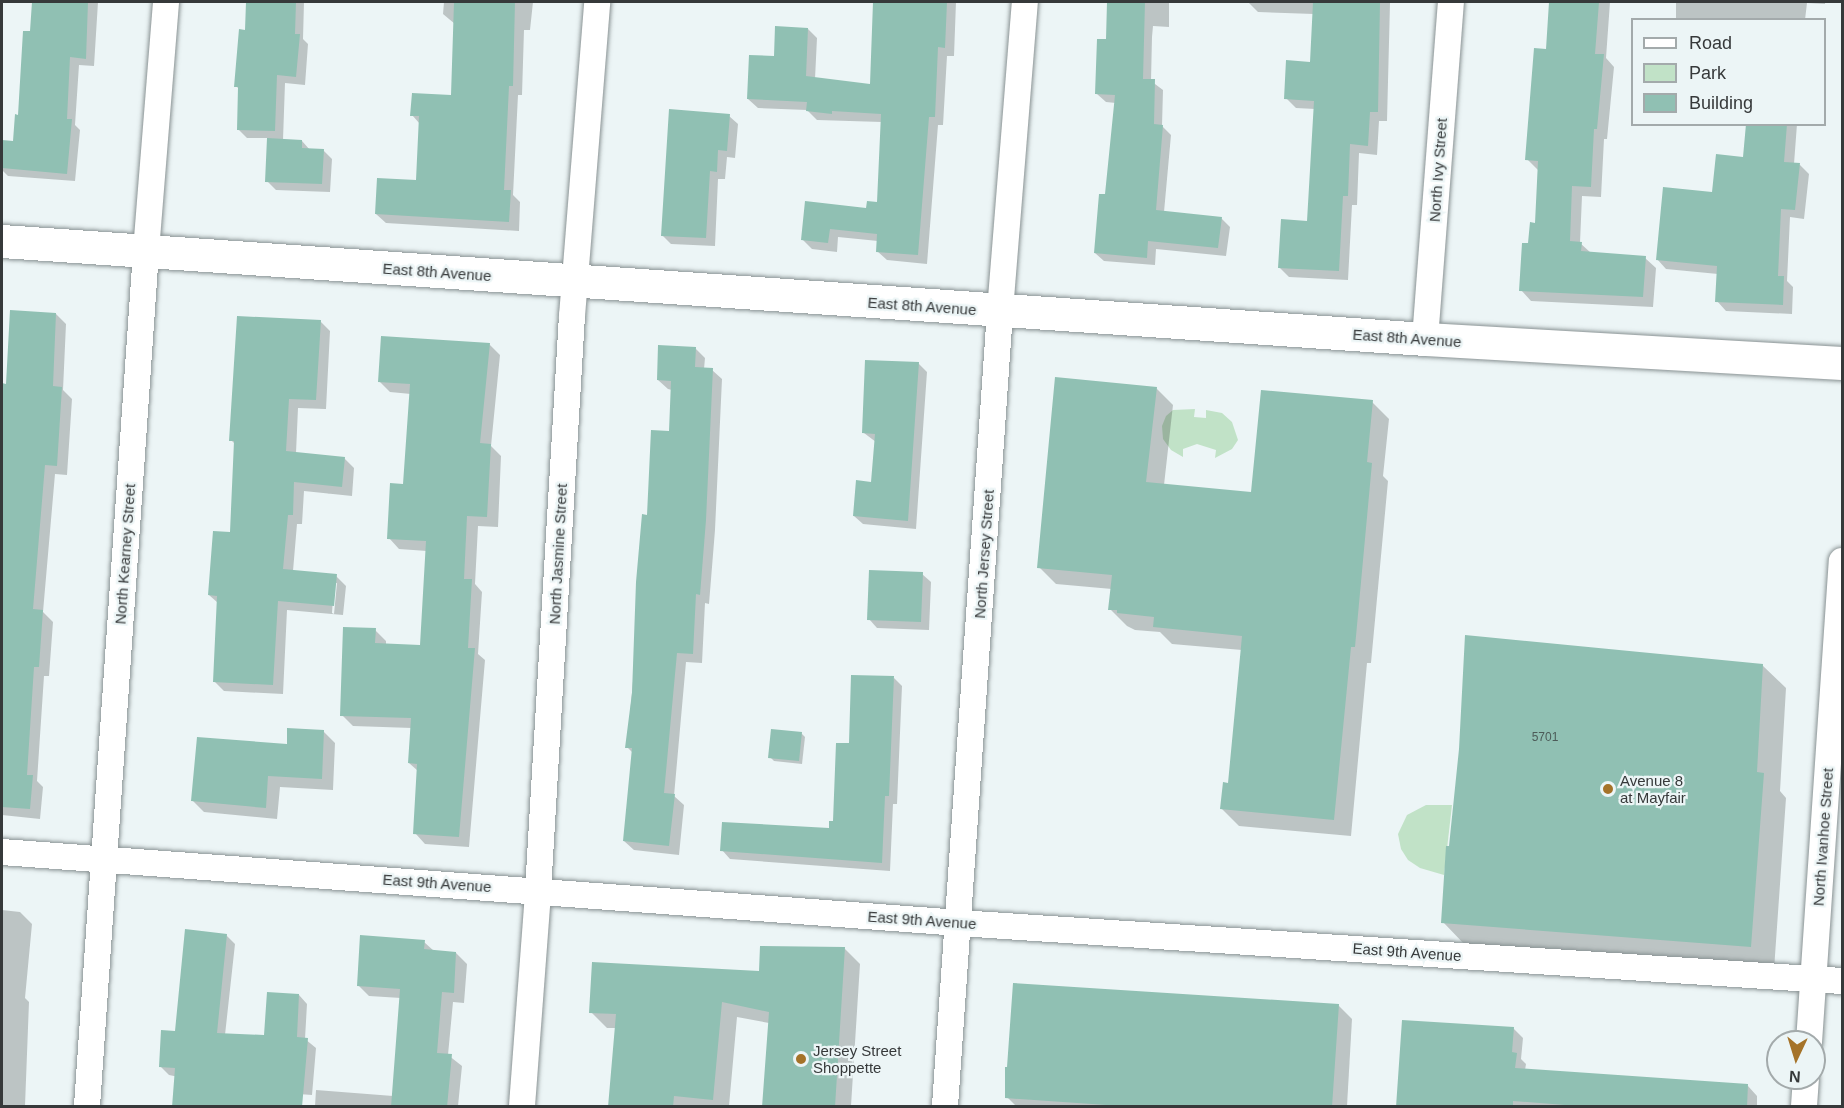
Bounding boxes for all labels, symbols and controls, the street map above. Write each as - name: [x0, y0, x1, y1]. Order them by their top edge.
- legend: [1631, 18, 1826, 126]
- text: Road: [1689, 33, 1732, 53]
- text: Park: [1689, 63, 1726, 83]
- text: Building: [1689, 93, 1753, 113]
- street label: North Ivy Street: [1425, 117, 1451, 223]
- street label: East 8th Avenue: [382, 259, 492, 285]
- street label: East 8th Avenue: [867, 293, 977, 319]
- street label: East 8th Avenue: [1352, 325, 1462, 351]
- street label: North Kearney Street: [111, 483, 139, 625]
- street label: North Jasmine Street: [545, 483, 571, 625]
- street label: North Jersey Street: [971, 489, 997, 619]
- house number: 5701: [1532, 731, 1558, 745]
- street label: North Ivanhoe Street: [1809, 767, 1837, 907]
- place label: Avenue 8 at Mayfair: [1620, 771, 1686, 806]
- marker: Avenue 8 at Mayfair: [1601, 782, 1615, 796]
- street label: East 9th Avenue: [382, 870, 492, 896]
- street label: East 9th Avenue: [867, 907, 977, 933]
- street label: East 9th Avenue: [1352, 939, 1462, 965]
- north arrow: [1766, 1030, 1826, 1090]
- place label: Jersey Street Shoppette: [813, 1041, 901, 1076]
- marker: Jersey Street Shoppette: [794, 1052, 808, 1066]
- text: N: [1788, 1068, 1801, 1085]

